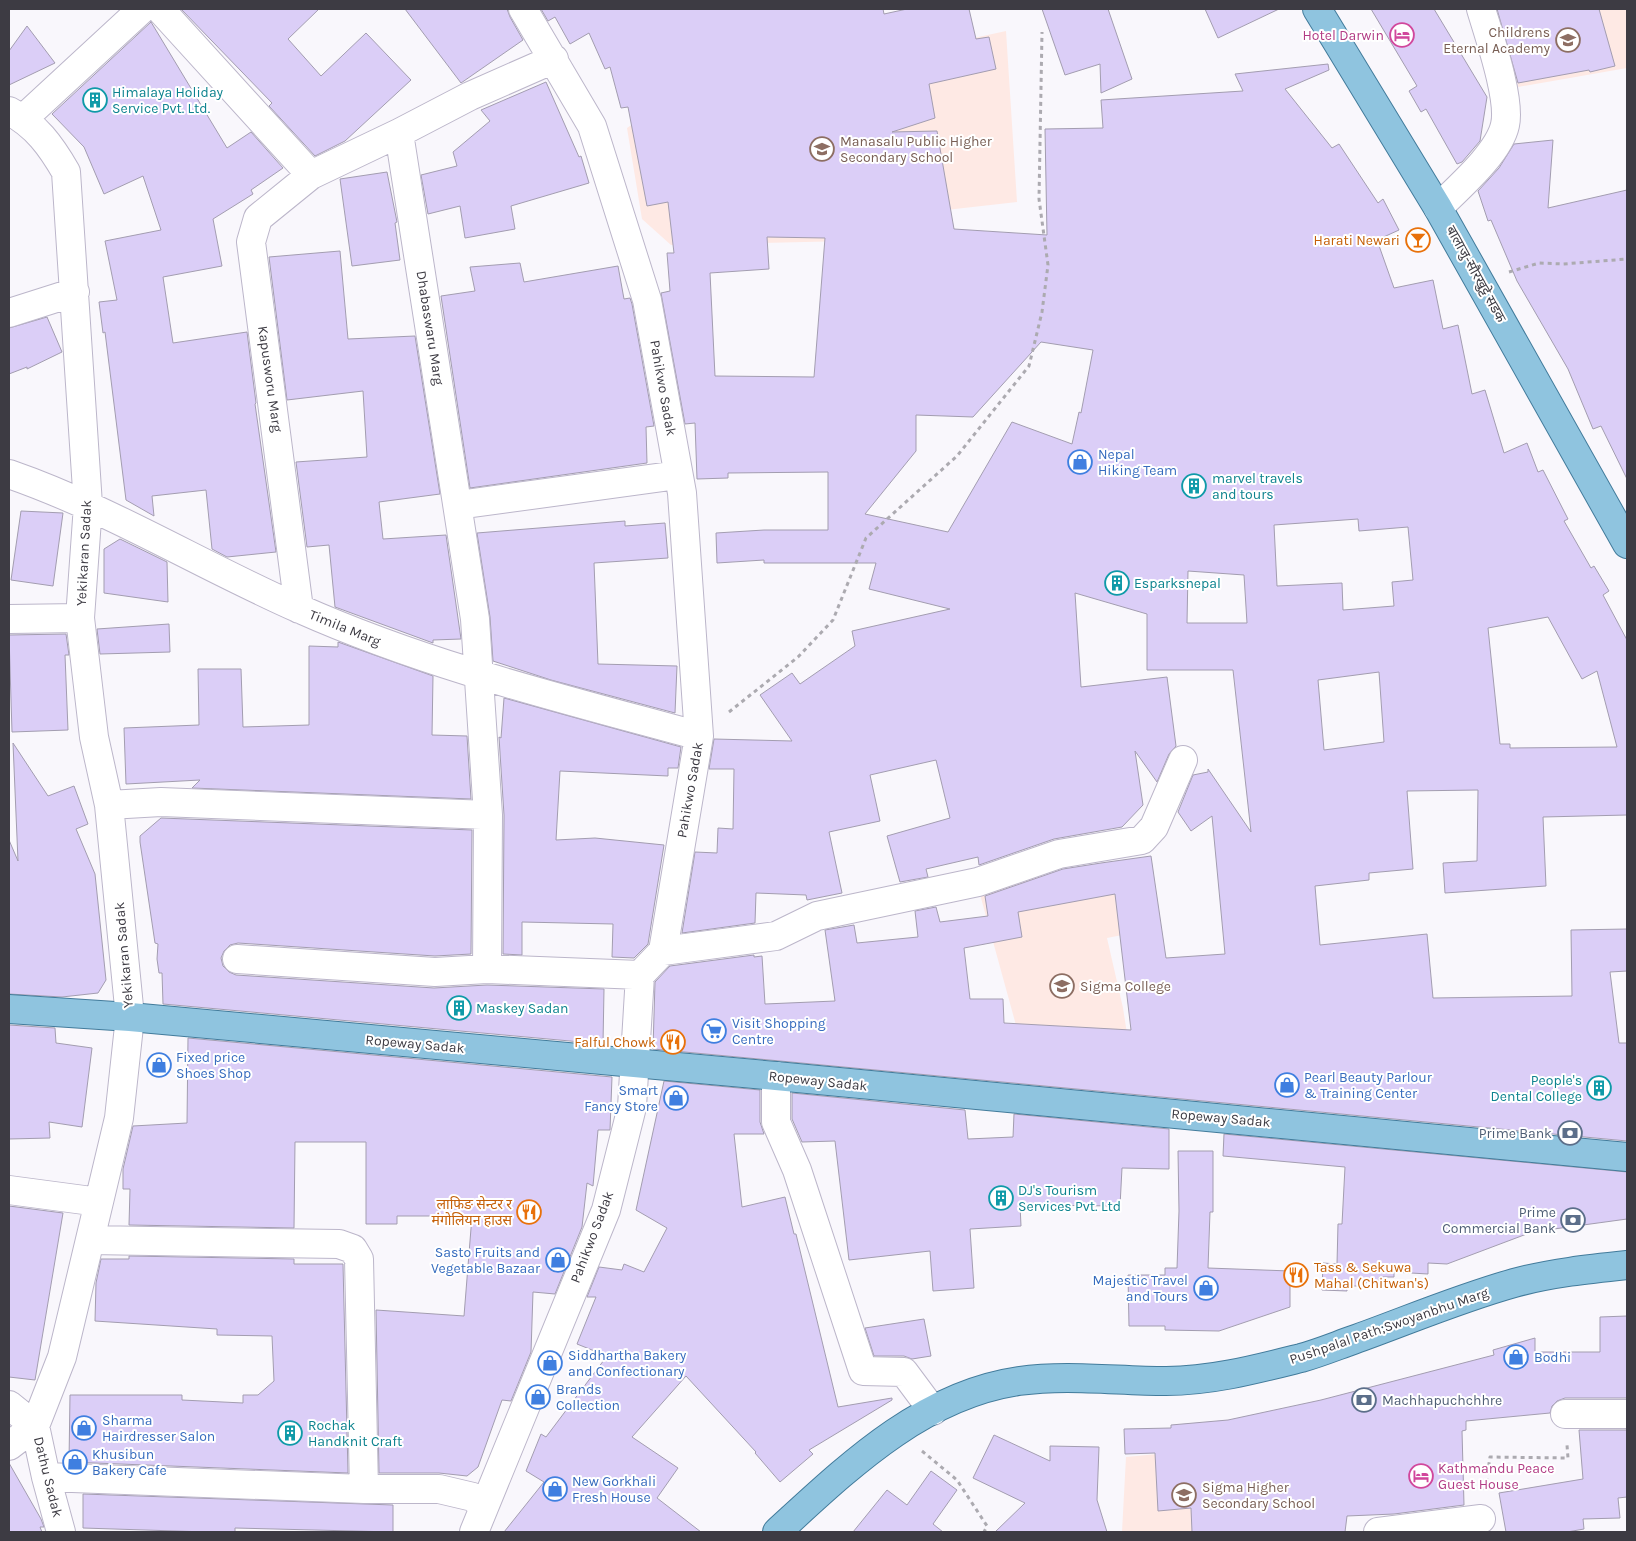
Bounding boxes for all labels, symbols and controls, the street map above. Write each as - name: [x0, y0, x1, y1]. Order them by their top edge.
- hotel icon: Hotel Darwin: [1389, 22, 1415, 48]
- place label: Childrens Eternal Academy: [1443, 24, 1550, 57]
- place label: Hotel Darwin: [1303, 27, 1384, 44]
- school or university icon: Childrens Eternal Academy: [1555, 27, 1581, 53]
- place label: Himalaya Holiday Service Pvt. Ltd.: [112, 84, 224, 117]
- building icon: Himalaya Holiday Service Pvt. Ltd.: [82, 87, 108, 113]
- place label: Manasalu Public Higher Secondary School: [840, 133, 993, 166]
- school or university icon: Manasalu Public Higher Secondary School: [809, 136, 835, 162]
- street label: बालाजु-सौरखुट्टे सडक: [1441, 222, 1511, 326]
- bar icon: Harati Newari: [1405, 227, 1431, 253]
- place label: Harati Newari: [1314, 232, 1400, 249]
- street label: Dhabaswaru Marg: [413, 269, 447, 387]
- street label: Kapusworu Marg: [254, 325, 286, 433]
- street label: Pahikwo Sadak: [646, 339, 680, 437]
- place label: Nepal Hiking Team: [1098, 446, 1177, 479]
- shop icon: Nepal Hiking Team: [1067, 449, 1093, 475]
- place label: marvel travels and tours: [1212, 470, 1303, 503]
- building icon: marvel travels and tours: [1181, 473, 1207, 499]
- street label: Yekikaran Sadak: [73, 499, 95, 606]
- building icon: Esparksnepal: [1104, 570, 1130, 596]
- place label: Esparksnepal: [1134, 575, 1221, 592]
- street label: Timila Marg: [307, 606, 383, 650]
- street label: Pahikwo Sadak: [673, 741, 707, 839]
- street label: Yekikaran Sadak: [111, 901, 137, 1009]
- school or university icon: Sigma College: [1049, 973, 1075, 999]
- place label: Sigma College: [1080, 978, 1171, 995]
- building icon: Maskey Sadan: [446, 995, 472, 1021]
- place label: Maskey Sadan: [476, 1000, 568, 1017]
- place label: Visit Shopping Centre: [732, 1015, 826, 1048]
- supermarket icon: Visit Shopping Centre: [701, 1018, 727, 1044]
- restaurant icon: Falful Chowk: [660, 1029, 686, 1055]
- street label: Ropeway Sadak: [365, 1031, 465, 1057]
- place label: Falful Chowk: [574, 1034, 656, 1051]
- place label: Fixed price Shoes Shop: [176, 1049, 251, 1082]
- shop icon: Fixed price Shoes Shop: [146, 1052, 172, 1078]
- street label: Ropeway Sadak: [768, 1067, 868, 1095]
- place label: Pearl Beauty Parlour & Training Center: [1304, 1069, 1433, 1102]
- shop icon: Pearl Beauty Parlour & Training Center: [1274, 1072, 1300, 1098]
- place label: People's Dental College: [1491, 1072, 1582, 1105]
- building icon: People's Dental College: [1586, 1075, 1612, 1101]
- place label: Smart Fancy Store: [584, 1082, 658, 1115]
- shop icon: Smart Fancy Store: [663, 1085, 689, 1111]
- street label: Ropeway Sadak: [1171, 1105, 1271, 1131]
- bank icon: Prime Bank: [1557, 1120, 1583, 1146]
- place label: Prime Bank: [1479, 1125, 1552, 1142]
- place label: DJ's Tourism Services Pvt. Ltd: [1018, 1182, 1121, 1215]
- building icon: DJ's Tourism Services Pvt. Ltd: [988, 1185, 1014, 1211]
- street label: Pahikwo Sadak: [567, 1189, 617, 1285]
- place label: लाफिङ सेन्टर र मंगोलियन हाउस: [432, 1195, 513, 1229]
- restaurant icon: लाफिङ सेन्टर र मंगोलियन हाउस: [516, 1199, 542, 1225]
- place label: Prime Commercial Bank: [1442, 1204, 1556, 1237]
- bank icon: Prime Commercial Bank: [1560, 1207, 1586, 1233]
- place label: Sasto Fruits and Vegetable Bazaar: [431, 1244, 541, 1277]
- shop icon: Sasto Fruits and Vegetable Bazaar: [545, 1247, 571, 1273]
- place label: Tass & Sekuwa Mahal (Chitwan's): [1314, 1259, 1429, 1292]
- restaurant icon: Tass & Sekuwa Mahal (Chitwan's): [1283, 1262, 1309, 1288]
- place label: Majestic Travel and Tours: [1093, 1272, 1188, 1305]
- shop icon: Majestic Travel and Tours: [1193, 1275, 1219, 1301]
- street label: Pushpalal Path;Swoyanbhu Marg: [1287, 1284, 1491, 1368]
- shop icon: Bodhi: [1503, 1344, 1529, 1370]
- place label: Siddhartha Bakery and Confectionary: [568, 1347, 687, 1380]
- place label: Bodhi: [1534, 1349, 1571, 1366]
- shop icon: Siddhartha Bakery and Confectionary: [537, 1350, 563, 1376]
- place label: Brands Collection: [556, 1381, 620, 1414]
- shop icon: Brands Collection: [525, 1384, 551, 1410]
- bank icon: Machhapuchchhre: [1351, 1387, 1377, 1413]
- place label: Machhapuchchhre: [1382, 1392, 1502, 1409]
- place label: Sharma Hairdresser Salon: [102, 1412, 215, 1445]
- shop icon: Sharma Hairdresser Salon: [71, 1415, 97, 1441]
- place label: Rochak Handknit Craft: [308, 1417, 402, 1450]
- building icon: Rochak Handknit Craft: [277, 1420, 303, 1446]
- street label: Dathu Sadak: [30, 1435, 66, 1519]
- place label: Khusibun Bakery Cafe: [92, 1446, 167, 1479]
- shop icon: Khusibun Bakery Cafe: [62, 1449, 88, 1475]
- place label: Kathmandu Peace Guest House: [1438, 1460, 1554, 1493]
- hotel icon: Kathmandu Peace Guest House: [1408, 1463, 1434, 1489]
- place label: New Gorkhali Fresh House: [572, 1473, 656, 1506]
- shop icon: New Gorkhali Fresh House: [542, 1476, 568, 1502]
- place label: Sigma Higher Secondary School: [1202, 1479, 1315, 1512]
- school or university icon: Sigma Higher Secondary School: [1171, 1482, 1197, 1508]

